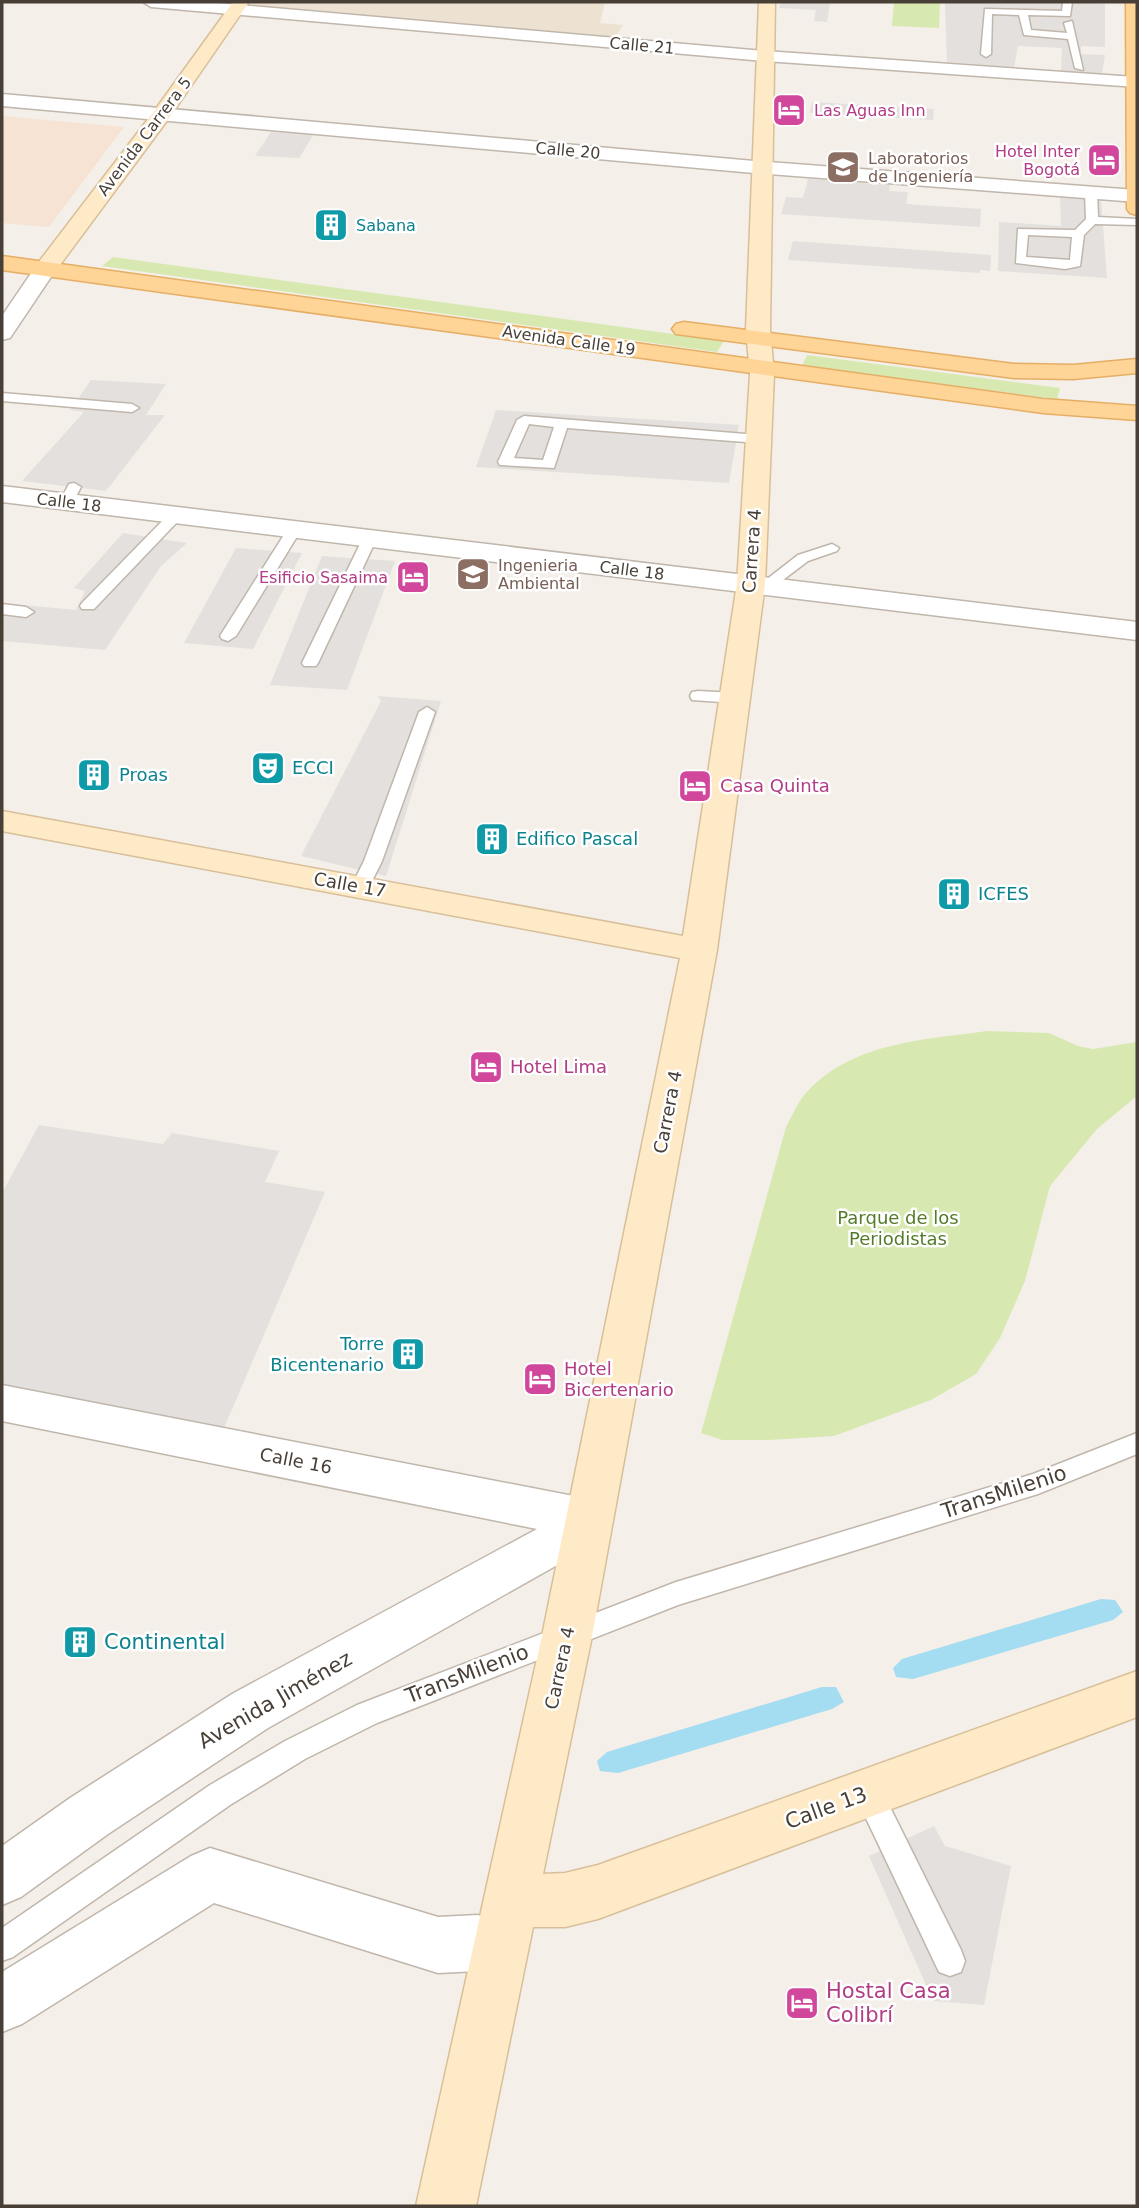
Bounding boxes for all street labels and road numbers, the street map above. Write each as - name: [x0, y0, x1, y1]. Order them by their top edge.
- street label: Calle 21: [609, 33, 675, 58]
- street label: Avenida Carrera 5: [93, 73, 195, 200]
- street label: Calle 20: [535, 138, 601, 163]
- street label: Avenida Calle 19: [501, 322, 637, 359]
- street label: Calle 18: [35, 489, 102, 516]
- street label: Carrera 4: [738, 508, 765, 594]
- street label: Calle 18: [598, 557, 665, 584]
- street label: Calle 17: [312, 868, 388, 901]
- street label: Carrera 4: [649, 1068, 686, 1155]
- street label: Calle 16: [258, 1443, 334, 1478]
- street label: TransMilenio: [937, 1460, 1070, 1524]
- street label: Carrera 4: [540, 1624, 579, 1711]
- street label: TransMilenio: [401, 1639, 532, 1709]
- street label: Avenida Jiménez: [194, 1646, 356, 1754]
- street label: Calle 13: [782, 1782, 870, 1834]

